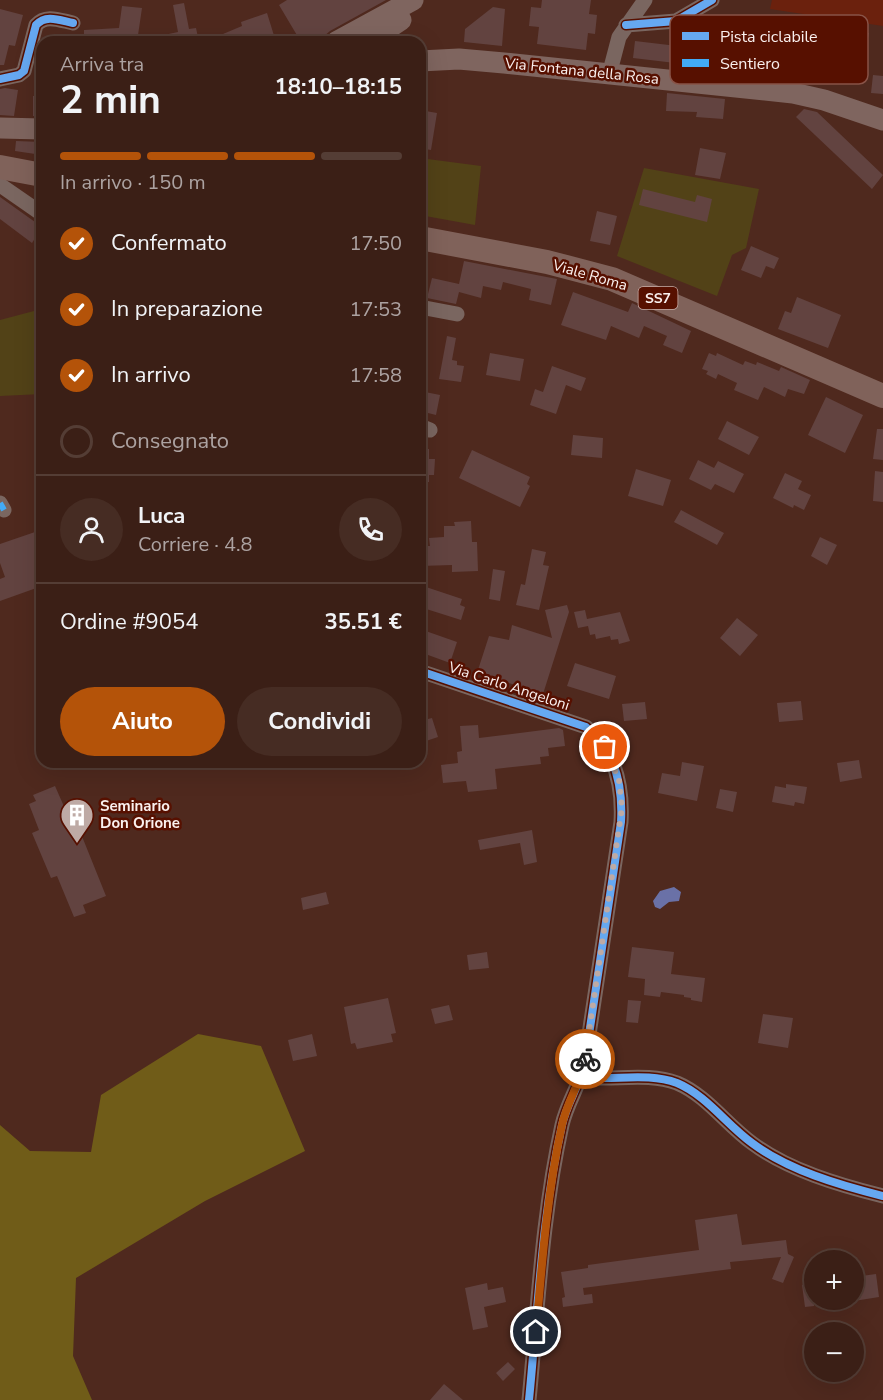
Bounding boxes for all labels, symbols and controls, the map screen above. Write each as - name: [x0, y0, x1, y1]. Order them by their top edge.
- legend: [670, 15, 868, 84]
- text: Pista ciclabile: [720, 26, 818, 48]
- text: Arriva tra: [60, 51, 144, 78]
- street label: Via Fontana della Rosa: [503, 53, 660, 89]
- text: Sentiero: [720, 53, 780, 75]
- text: 18:10–18:15: [274, 72, 402, 102]
- text: 2 min: [60, 74, 161, 127]
- text: In arrivo · 150 m: [60, 169, 206, 196]
- icon: check: [60, 227, 93, 260]
- text: Confermato: [111, 228, 227, 258]
- text: 17:50: [349, 230, 402, 257]
- street label: Viale Roma: [549, 255, 630, 295]
- road number: SS7: [638, 287, 678, 309]
- icon: check: [60, 293, 93, 326]
- text: In preparazione: [111, 294, 263, 324]
- text: 17:53: [349, 296, 402, 323]
- icon: check: [60, 359, 93, 392]
- text: In arrivo: [111, 360, 191, 390]
- text: 17:58: [349, 362, 402, 389]
- text: Consegnato: [111, 426, 229, 456]
- button: person: [60, 498, 123, 561]
- button: phone: [339, 498, 402, 561]
- text: Luca: [138, 501, 185, 531]
- text: Corriere · 4.8: [138, 531, 253, 558]
- text: Ordine #9054: [60, 607, 198, 637]
- text: 35.51 €: [325, 607, 402, 637]
- street label: Via Carlo Angeloni: [445, 657, 572, 715]
- button: Aiuto: [60, 687, 225, 756]
- button: Condividi: [237, 687, 402, 756]
- pin: [579, 721, 630, 772]
- icon: bag: [588, 730, 621, 763]
- place label: Seminario Don Orione: [100, 796, 180, 833]
- building icon: Seminario Don Orione: [59, 797, 95, 844]
- courier: [555, 1029, 615, 1089]
- icon: bike: [569, 1043, 602, 1076]
- map controls: [804, 1250, 864, 1382]
- button: +: [804, 1250, 864, 1310]
- pin: [510, 1306, 561, 1357]
- icon: home: [519, 1315, 552, 1348]
- button: −: [804, 1322, 864, 1382]

